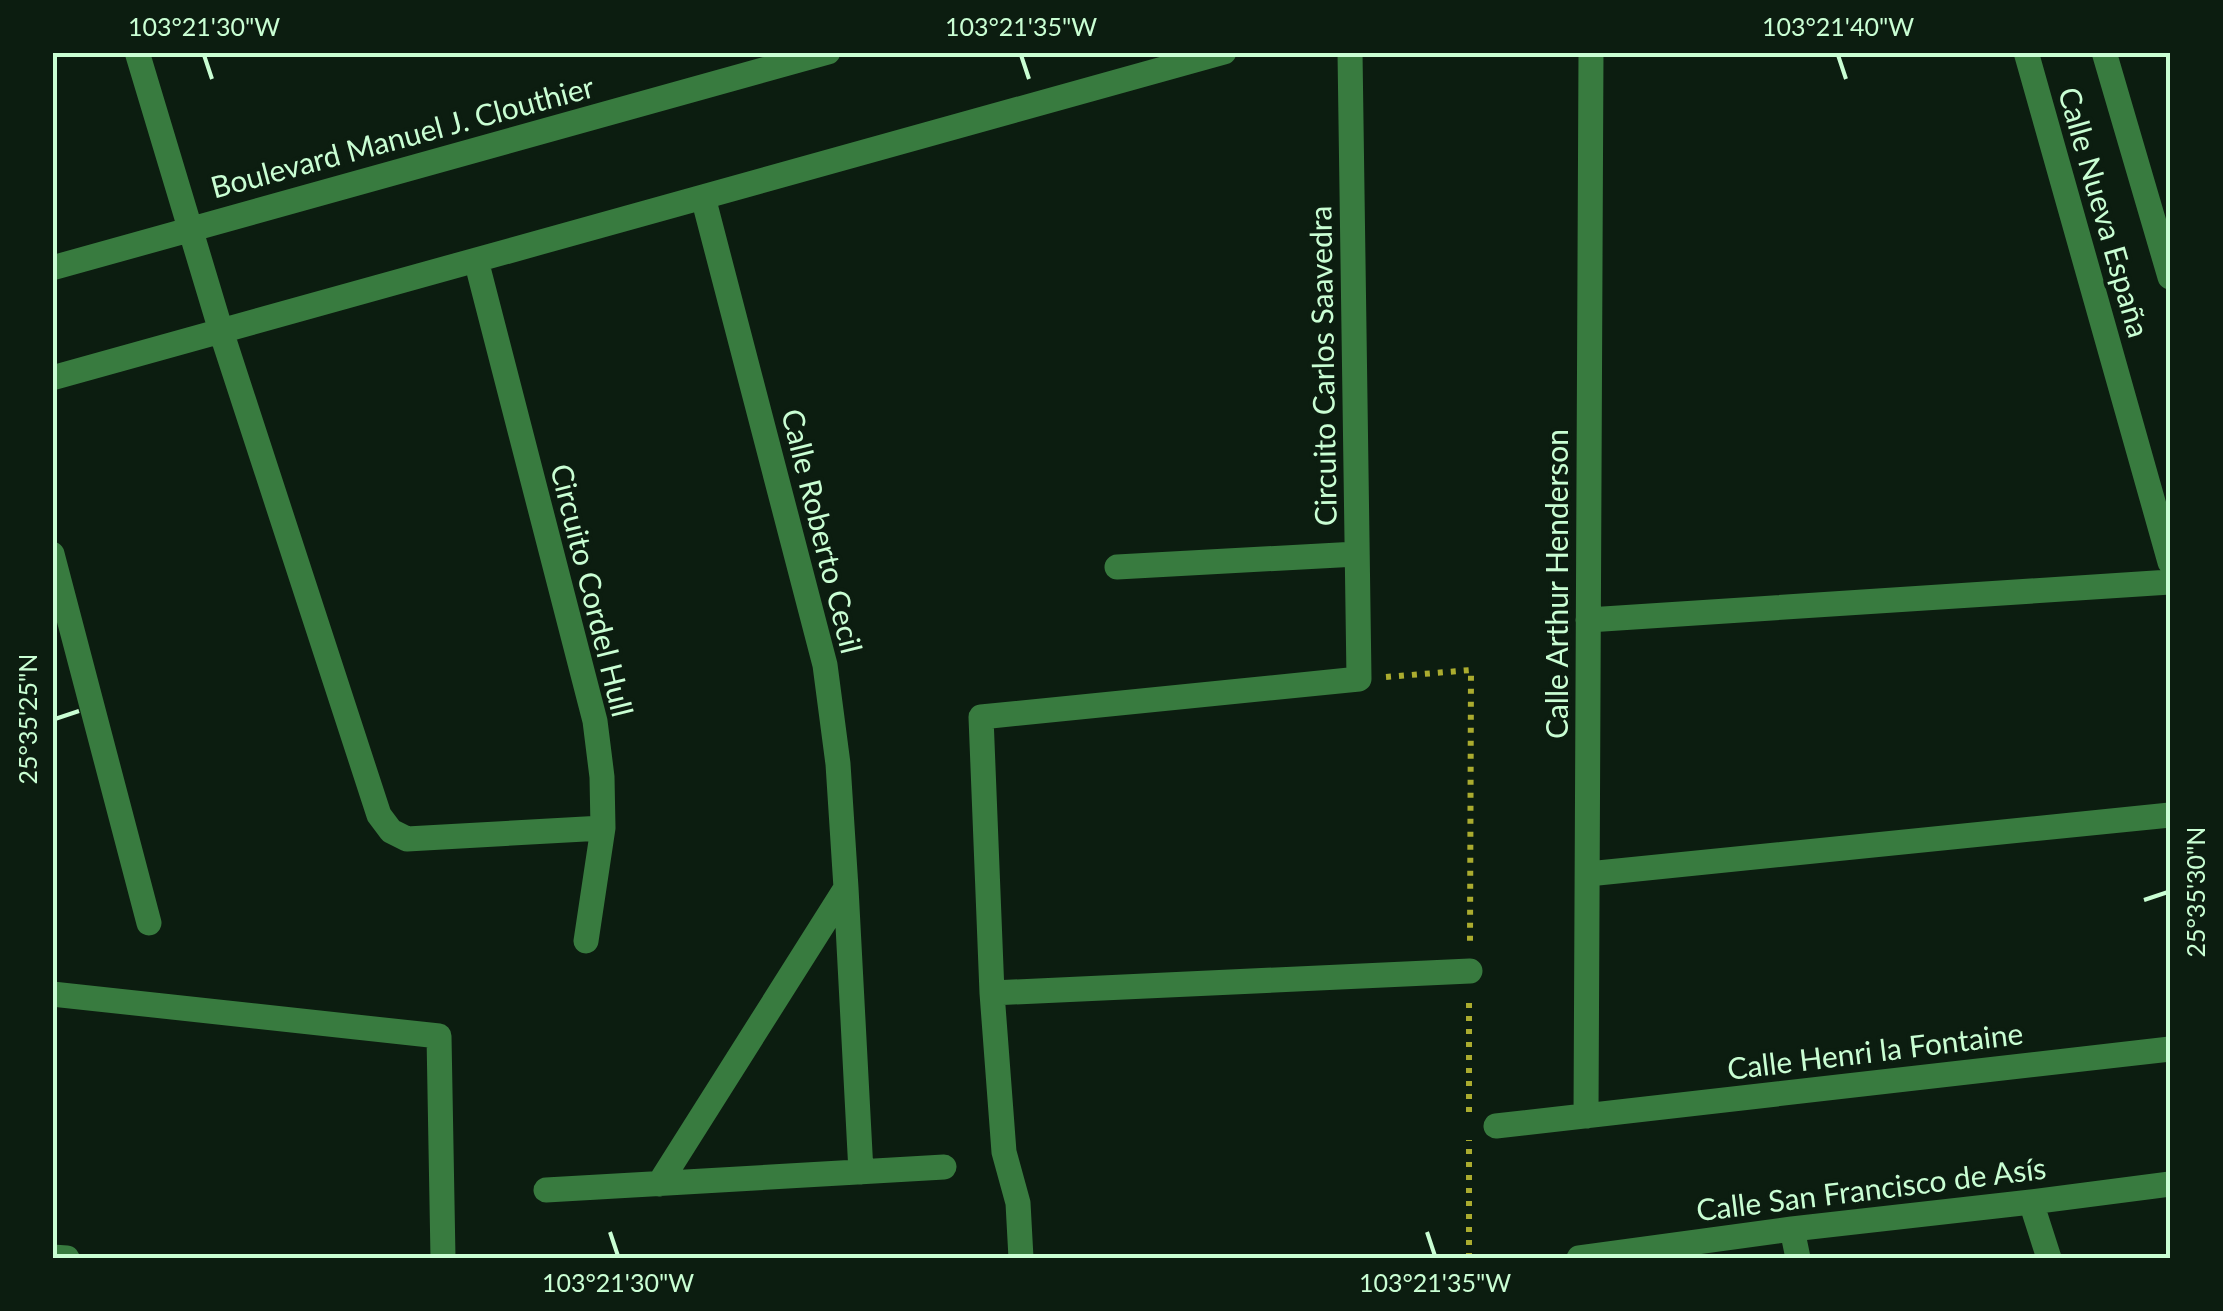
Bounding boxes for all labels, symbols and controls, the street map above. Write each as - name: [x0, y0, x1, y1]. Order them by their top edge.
- text: 103°21'30"W: [128, 11, 280, 41]
- text: 103°21'35"W: [945, 11, 1097, 41]
- text: 103°21'40"W: [1762, 11, 1914, 41]
- street label: Boulevard Manuel J. Clouthier: [206, 67, 598, 205]
- street label: Calle Nueva España: [2052, 83, 2158, 341]
- street label: Circuito Carlos Saavedra: [1301, 205, 1343, 527]
- street label: Calle Roberto Cecil: [775, 405, 871, 657]
- street label: Calle Arthur Henderson: [1538, 429, 1574, 739]
- street label: Circuito Cordel Hull: [544, 460, 642, 720]
- text: 25°35'25"N: [12, 654, 42, 784]
- text: 25°35'30"N: [2180, 827, 2210, 957]
- street label: Calle Henri la Fontaine: [1725, 1014, 2025, 1086]
- street label: Calle San Francisco de Asís: [1694, 1149, 2048, 1227]
- text: 103°21'30"W: [542, 1267, 694, 1297]
- text: 103°21'35"W: [1359, 1267, 1511, 1297]

